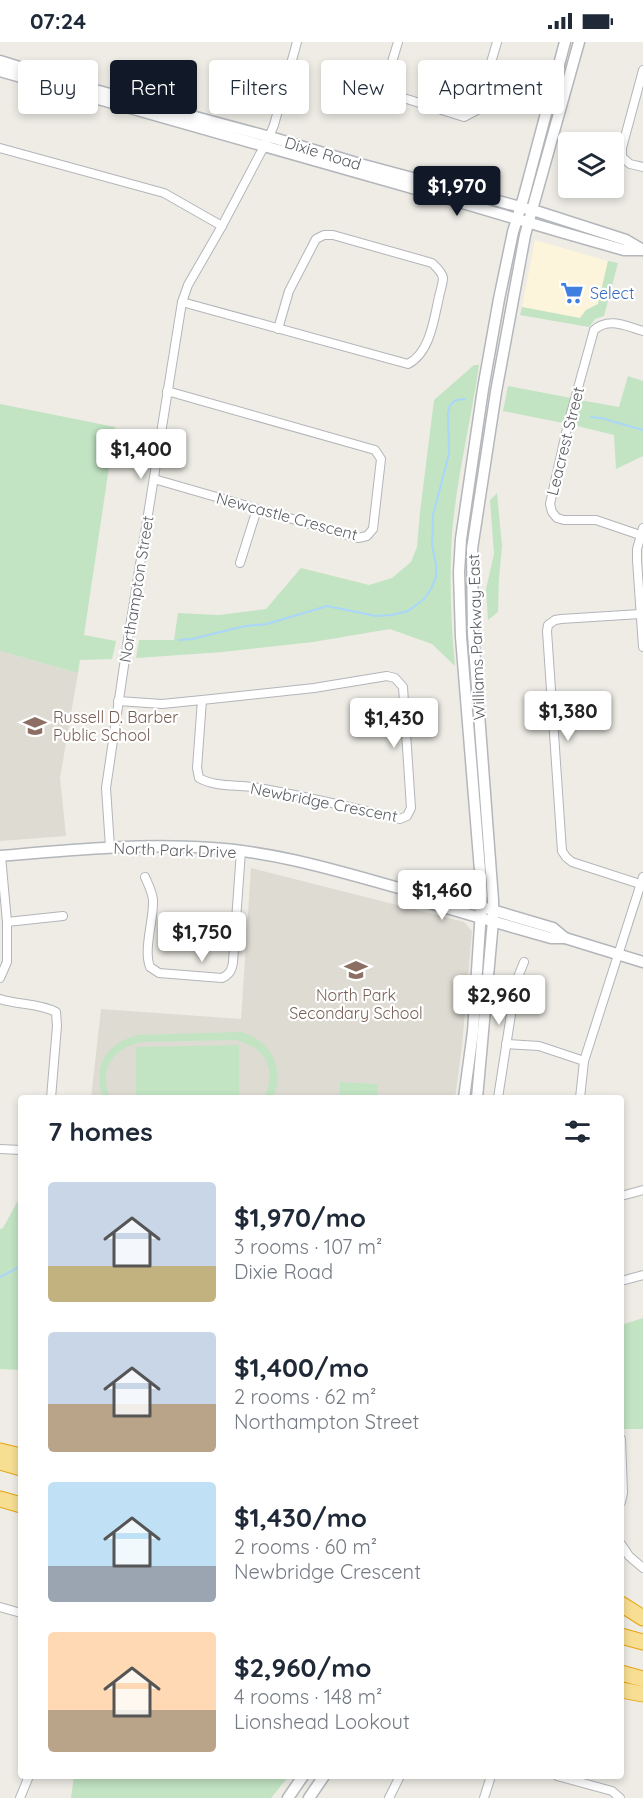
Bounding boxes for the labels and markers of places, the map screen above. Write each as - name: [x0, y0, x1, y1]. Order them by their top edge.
- pin: $1,970: [408, 166, 506, 217]
- supermarket icon: Select: [559, 280, 585, 306]
- place label: Select: [590, 283, 634, 303]
- pin: $1,400: [92, 429, 190, 480]
- pin: $1,380: [519, 691, 617, 742]
- pin: $1,430: [345, 698, 443, 749]
- place label: Russell D. Barber Public School: [53, 707, 178, 745]
- school or university icon: Russell D. Barber Public School: [22, 713, 48, 739]
- pin: $1,460: [393, 870, 491, 921]
- pin: $1,750: [153, 912, 251, 963]
- school or university icon: North Park Secondary School: [343, 957, 369, 983]
- pin: $2,960: [450, 975, 548, 1026]
- place label: North Park Secondary School: [289, 985, 423, 1023]

